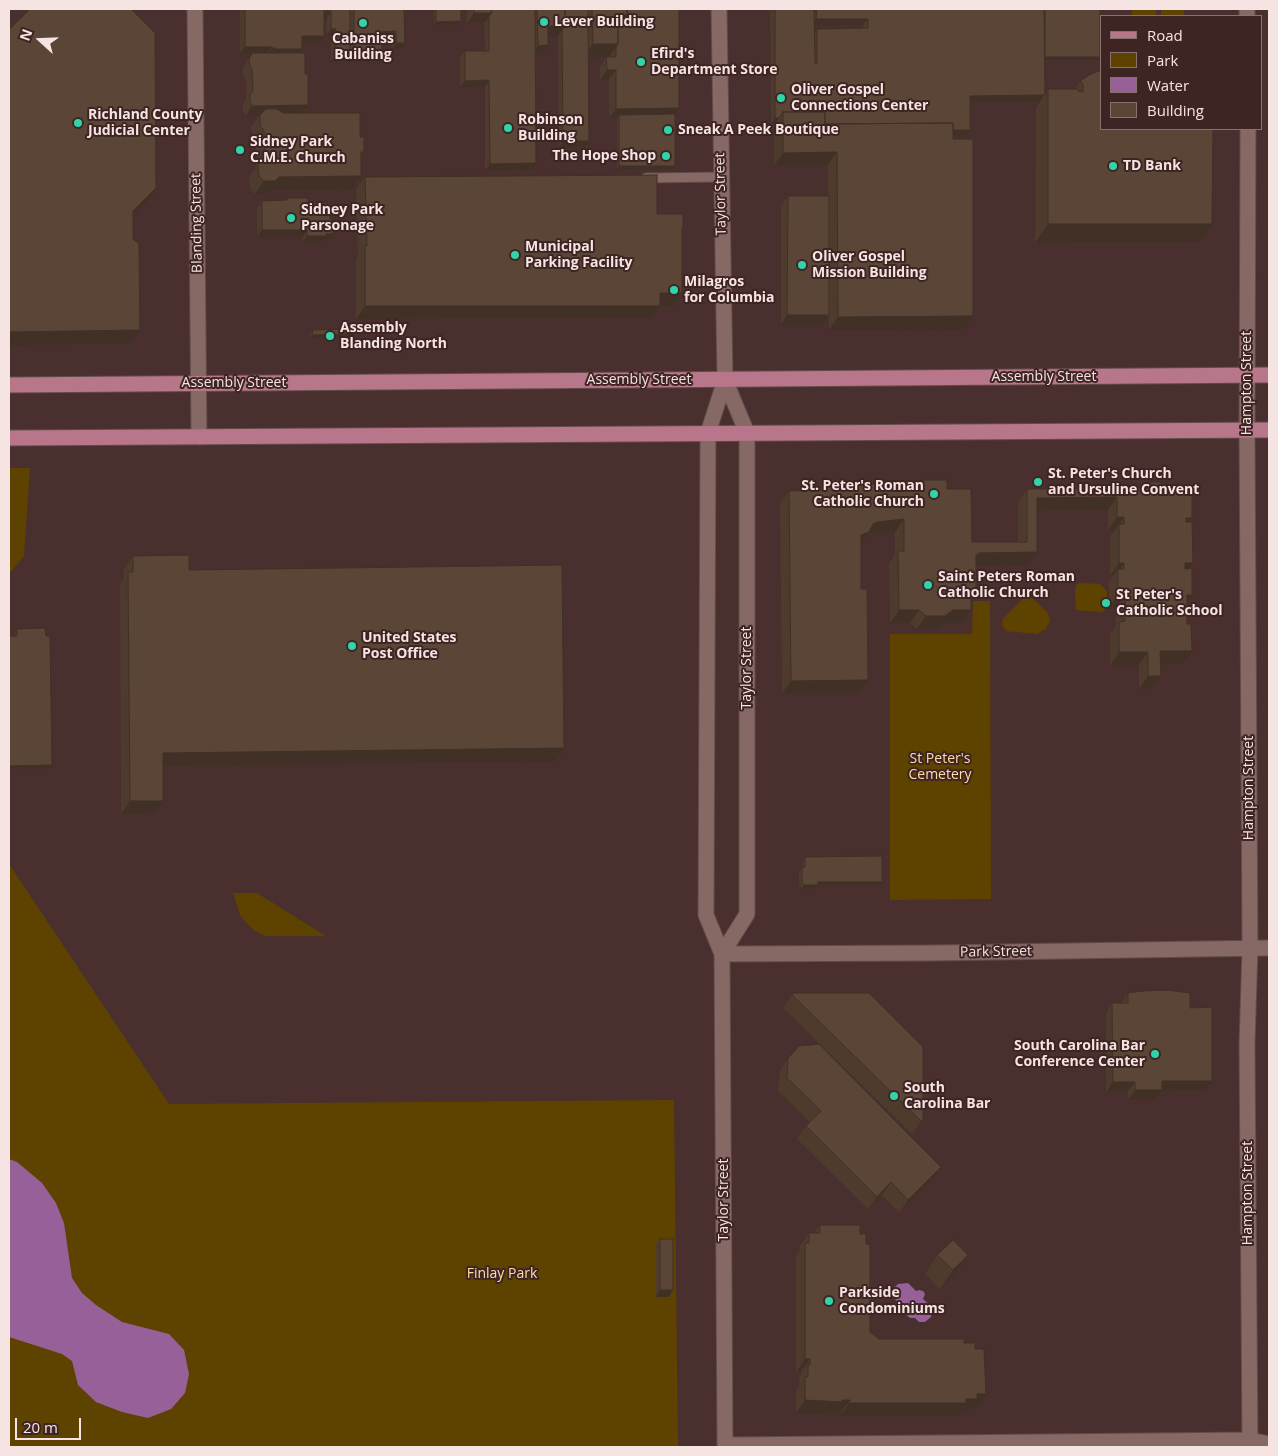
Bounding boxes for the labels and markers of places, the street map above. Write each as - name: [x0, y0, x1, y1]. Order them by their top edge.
- place label: Lever Building: [554, 14, 654, 30]
- marker: Lever Building: [538, 16, 550, 28]
- marker: Cabaniss Building: [357, 17, 369, 29]
- place label: Cabaniss Building: [332, 31, 394, 64]
- place label: Efird's Department Store: [651, 46, 777, 78]
- marker: Efird's Department Store: [635, 56, 647, 68]
- place label: Oliver Gospel Connections Center: [791, 82, 928, 114]
- marker: Oliver Gospel Connections Center: [775, 92, 787, 104]
- place label: Richland County Judicial Center: [88, 107, 202, 140]
- place label: Robinson Building: [518, 112, 583, 144]
- marker: Richland County Judicial Center: [72, 117, 84, 129]
- marker: Robinson Building: [502, 122, 514, 134]
- place label: Sneak A Peek Boutique: [678, 122, 839, 138]
- marker: Sneak A Peek Boutique: [662, 124, 674, 136]
- place label: Sidney Park C.M.E. Church: [250, 134, 346, 166]
- marker: Sidney Park C.M.E. Church: [234, 144, 246, 156]
- place label: The Hope Shop: [552, 148, 656, 164]
- marker: The Hope Shop: [660, 150, 672, 162]
- place label: TD Bank: [1123, 158, 1181, 174]
- marker: TD Bank: [1107, 160, 1119, 172]
- place label: Sidney Park Parsonage: [301, 202, 383, 234]
- marker: Sidney Park Parsonage: [285, 212, 297, 224]
- place label: Municipal Parking Facility: [525, 239, 633, 272]
- marker: Municipal Parking Facility: [509, 249, 521, 261]
- place label: Oliver Gospel Mission Building: [812, 249, 927, 282]
- marker: Oliver Gospel Mission Building: [796, 259, 808, 271]
- place label: Milagros for Columbia: [684, 274, 774, 306]
- marker: Milagros for Columbia: [668, 284, 680, 296]
- place label: Assembly Blanding North: [340, 320, 447, 352]
- marker: Assembly Blanding North: [324, 330, 336, 342]
- place label: St. Peter's Church and Ursuline Convent: [1048, 466, 1199, 498]
- marker: St. Peter's Church and Ursuline Convent: [1032, 476, 1044, 488]
- place label: St. Peter's Roman Catholic Church: [801, 478, 924, 511]
- marker: St. Peter's Roman Catholic Church: [928, 488, 940, 500]
- place label: Saint Peters Roman Catholic Church: [938, 569, 1075, 602]
- marker: Saint Peters Roman Catholic Church: [922, 579, 934, 591]
- place label: St Peter's Catholic School: [1116, 587, 1222, 620]
- marker: St Peter's Catholic School: [1100, 597, 1112, 609]
- place label: United States Post Office: [362, 630, 456, 662]
- marker: United States Post Office: [346, 640, 358, 652]
- place label: South Carolina Bar Conference Center: [1014, 1038, 1145, 1070]
- marker: South Carolina Bar Conference Center: [1149, 1048, 1161, 1060]
- place label: South Carolina Bar: [904, 1080, 990, 1112]
- marker: South Carolina Bar: [888, 1090, 900, 1102]
- place label: Parkside Condominiums: [839, 1285, 945, 1318]
- marker: Parkside Condominiums: [823, 1295, 835, 1307]

